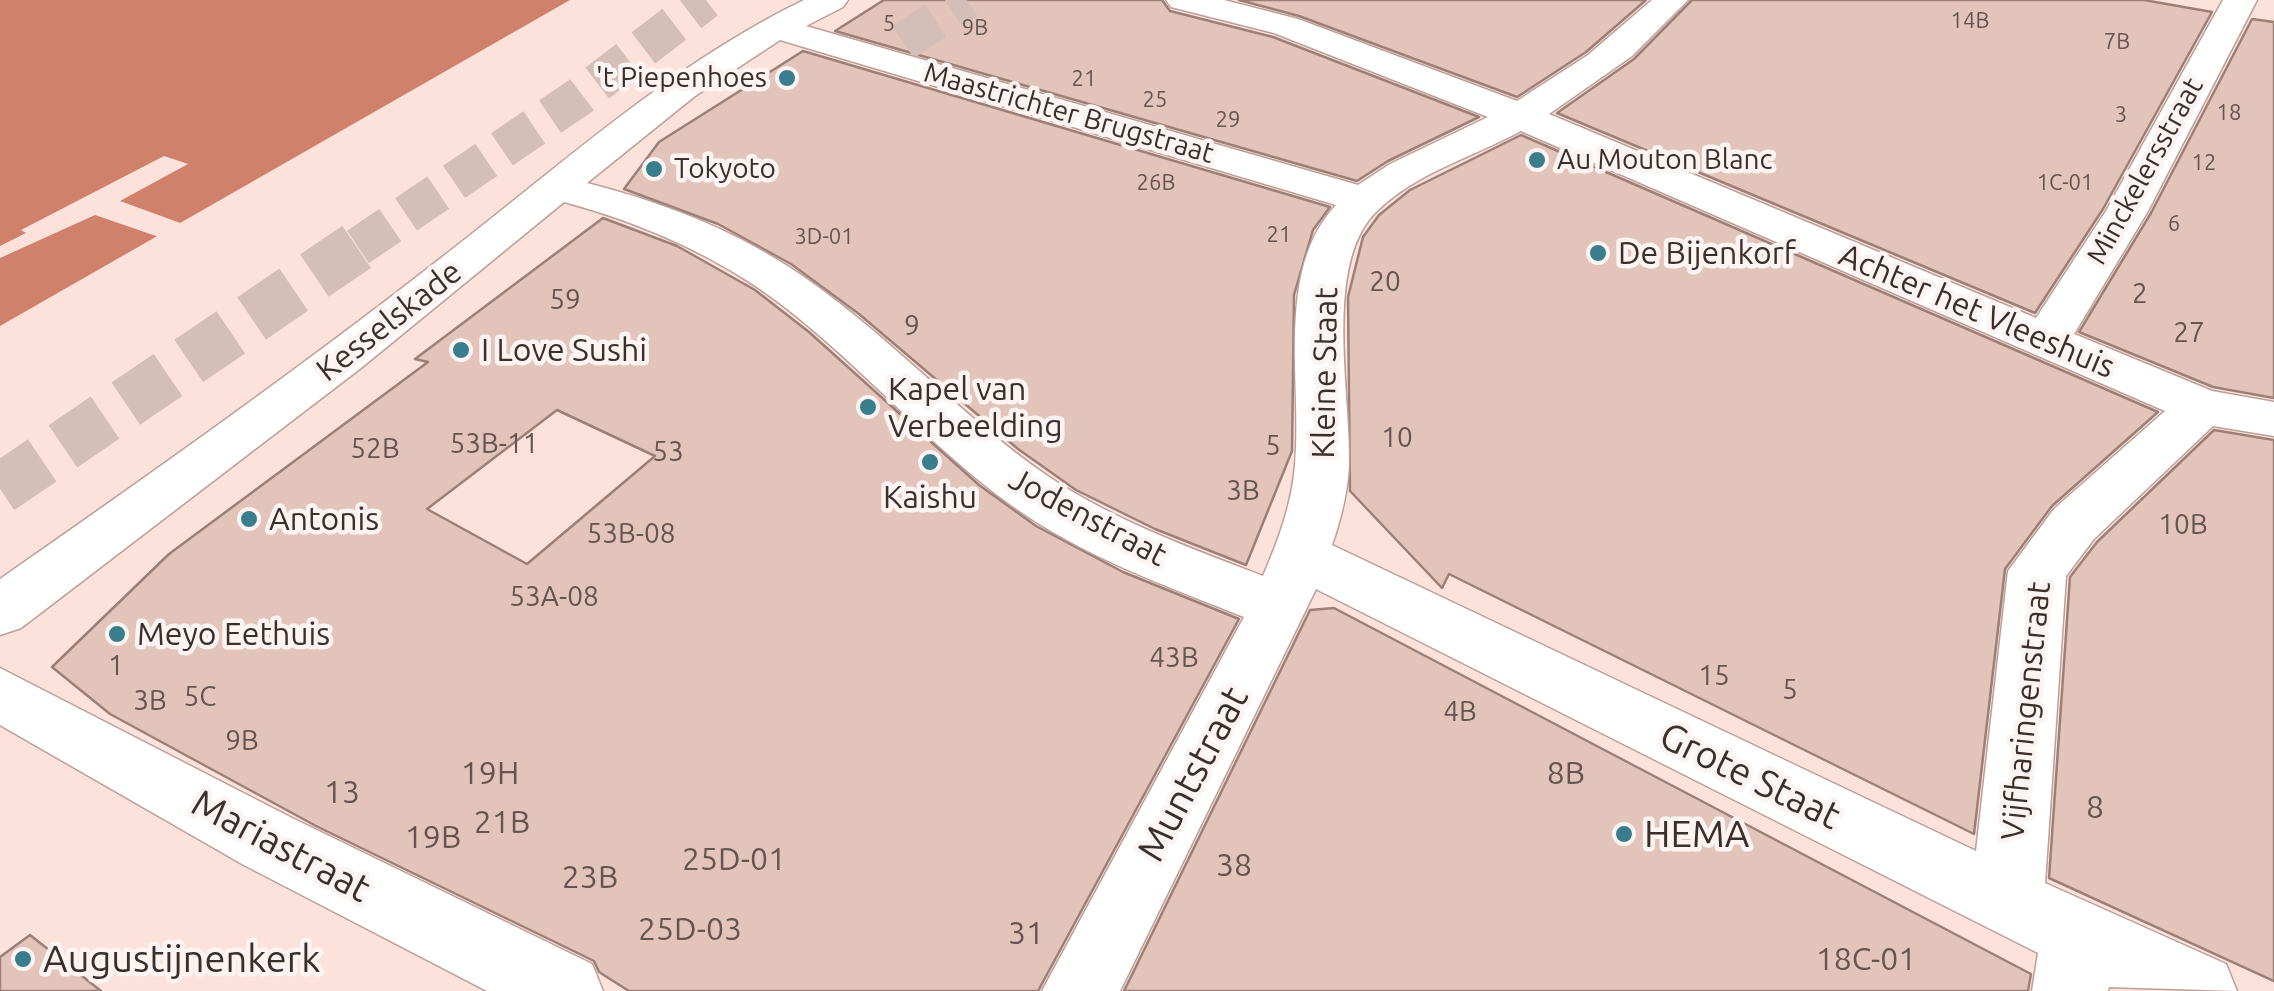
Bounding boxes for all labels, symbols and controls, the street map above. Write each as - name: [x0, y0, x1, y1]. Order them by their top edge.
- house number: 14B: [1951, 8, 1989, 34]
- house number: 5: [883, 11, 895, 37]
- house number: 9B: [962, 15, 988, 41]
- house number: 7B: [2104, 29, 2130, 55]
- street label: Maastrichter Brugstraat: [920, 55, 1218, 171]
- place label: 't Piepenhoes: [596, 61, 767, 95]
- house number: 21: [1072, 66, 1096, 92]
- marker: 't Piepenhoes: [776, 67, 798, 89]
- street label: Minckelersstraat: [2080, 72, 2210, 270]
- house number: 25: [1143, 87, 1167, 113]
- house number: 18: [2217, 100, 2241, 126]
- house number: 3: [2115, 102, 2127, 128]
- house number: 29: [1216, 107, 1240, 133]
- place label: Au Mouton Blanc: [1557, 143, 1773, 177]
- marker: Au Mouton Blanc: [1526, 149, 1548, 171]
- house number: 12: [2192, 150, 2216, 176]
- place label: Tokyoto: [674, 152, 776, 186]
- marker: Tokyoto: [643, 158, 665, 180]
- house number: 26B: [1137, 170, 1175, 196]
- house number: 1C-01: [2037, 170, 2093, 196]
- house number: 6: [2168, 211, 2180, 237]
- house number: 21: [1267, 222, 1291, 248]
- house number: 3D-01: [794, 224, 854, 250]
- place label: De Bijenkorf: [1618, 234, 1796, 272]
- street label: Achter het Vleeshuis: [1833, 236, 2121, 386]
- marker: De Bijenkorf: [1587, 242, 1609, 264]
- street label: Kesselskade: [309, 252, 469, 390]
- house number: 20: [1369, 265, 1401, 299]
- house number: 2: [2132, 277, 2148, 311]
- house number: 59: [549, 283, 581, 317]
- street label: Kleine Staat: [1304, 287, 1346, 459]
- house number: 9: [904, 309, 920, 343]
- house number: 27: [2173, 316, 2205, 350]
- place label: I Love Sushi: [481, 331, 647, 369]
- marker: I Love Sushi: [450, 339, 472, 361]
- place label: Kapel van Verbeelding: [888, 370, 1063, 445]
- marker: Kapel van Verbeelding: [857, 396, 879, 418]
- house number: 10: [1381, 421, 1413, 455]
- house number: 53B-11: [449, 427, 539, 461]
- house number: 5: [1265, 429, 1281, 463]
- house number: 52B: [350, 432, 400, 466]
- house number: 53: [652, 435, 684, 469]
- marker: Kaishu: [919, 451, 941, 473]
- street label: Jodenstraat: [1003, 459, 1173, 575]
- house number: 3B: [1226, 474, 1260, 508]
- place label: Kaishu: [883, 478, 977, 516]
- place label: Antonis: [269, 500, 379, 538]
- marker: Antonis: [238, 508, 260, 530]
- house number: 10B: [2158, 508, 2208, 542]
- house number: 53B-08: [586, 517, 676, 551]
- house number: 53A-08: [509, 580, 599, 614]
- street label: Vijfharingenstraat: [1993, 580, 2059, 842]
- place label: Meyo Eethuis: [137, 615, 330, 653]
- marker: Meyo Eethuis: [106, 623, 128, 645]
- house number: 43B: [1149, 641, 1199, 675]
- house number: 1: [108, 649, 124, 683]
- house number: 15: [1698, 659, 1730, 693]
- house number: 5: [1782, 673, 1798, 707]
- street label: Muntstraat: [1128, 679, 1258, 869]
- house number: 5C: [184, 680, 216, 714]
- house number: 3B: [133, 684, 167, 718]
- house number: 4B: [1443, 695, 1477, 729]
- street label: Grote Staat: [1652, 713, 1848, 839]
- house number: 9B: [225, 724, 259, 758]
- house number: 19H: [461, 754, 519, 792]
- house number: 8B: [1547, 754, 1585, 792]
- house number: 13: [324, 773, 360, 811]
- street label: Mariastraat: [184, 780, 378, 912]
- house number: 8: [2086, 788, 2104, 826]
- house number: 21B: [474, 803, 530, 841]
- place label: HEMA: [1644, 811, 1750, 857]
- house number: 19B: [405, 818, 461, 856]
- marker: HEMA: [1613, 823, 1635, 845]
- house number: 25D-01: [682, 840, 786, 878]
- house number: 38: [1216, 846, 1252, 884]
- house number: 23B: [562, 858, 618, 896]
- house number: 25D-03: [638, 910, 742, 948]
- house number: 31: [1008, 914, 1044, 952]
- place label: Augustijnenkerk: [43, 936, 320, 982]
- house number: 18C-01: [1816, 940, 1916, 978]
- marker: Augustijnenkerk: [12, 948, 34, 970]

